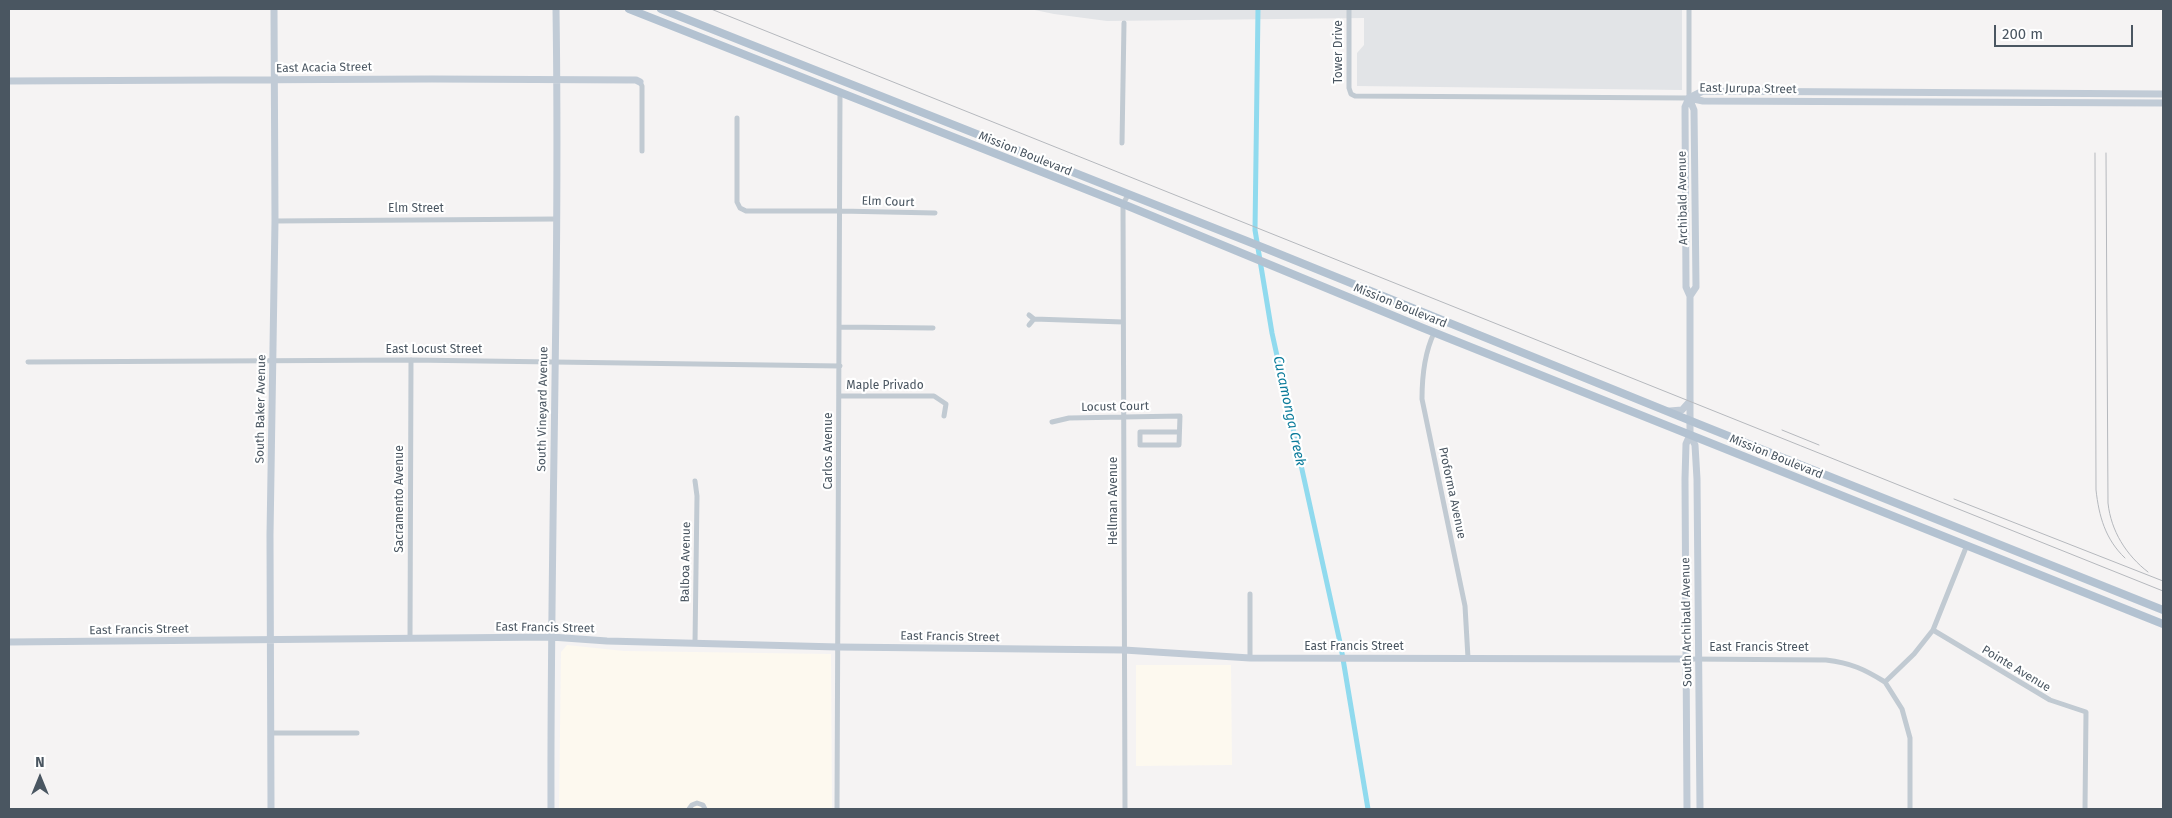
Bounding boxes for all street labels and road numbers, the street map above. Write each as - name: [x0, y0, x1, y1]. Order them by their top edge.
- street label: Tower Drive: [1332, 20, 1346, 84]
- street label: East Acacia Street: [276, 60, 372, 76]
- street label: East Jurupa Street: [1699, 81, 1797, 97]
- street label: Mission Boulevard: [976, 129, 1074, 179]
- street label: Archibald Avenue: [1675, 151, 1691, 245]
- street label: Elm Court: [861, 194, 915, 210]
- street label: Elm Street: [388, 202, 444, 216]
- street label: Mission Boulevard: [1351, 281, 1449, 331]
- street label: East Locust Street: [386, 343, 482, 357]
- street label: South Vineyard Avenue: [535, 346, 551, 472]
- street label: South Baker Avenue: [253, 354, 269, 464]
- street label: Maple Privado: [846, 379, 924, 393]
- street label: Locust Court: [1081, 399, 1149, 415]
- street label: Carlos Avenue: [822, 413, 836, 489]
- street label: Mission Boulevard: [1727, 432, 1825, 482]
- street label: Sacramento Avenue: [393, 445, 407, 553]
- street label: Proforma Avenue: [1435, 446, 1469, 540]
- street label: Hellman Avenue: [1107, 457, 1121, 545]
- street label: Balboa Avenue: [678, 521, 694, 603]
- street label: South Archibald Avenue: [1679, 557, 1695, 687]
- street label: East Francis Street: [495, 620, 595, 636]
- street label: East Francis Street: [89, 622, 189, 638]
- street label: East Francis Street: [900, 629, 1000, 645]
- street label: East Francis Street: [1304, 640, 1404, 654]
- street label: East Francis Street: [1709, 641, 1809, 655]
- street label: Pointe Avenue: [1979, 643, 2053, 695]

